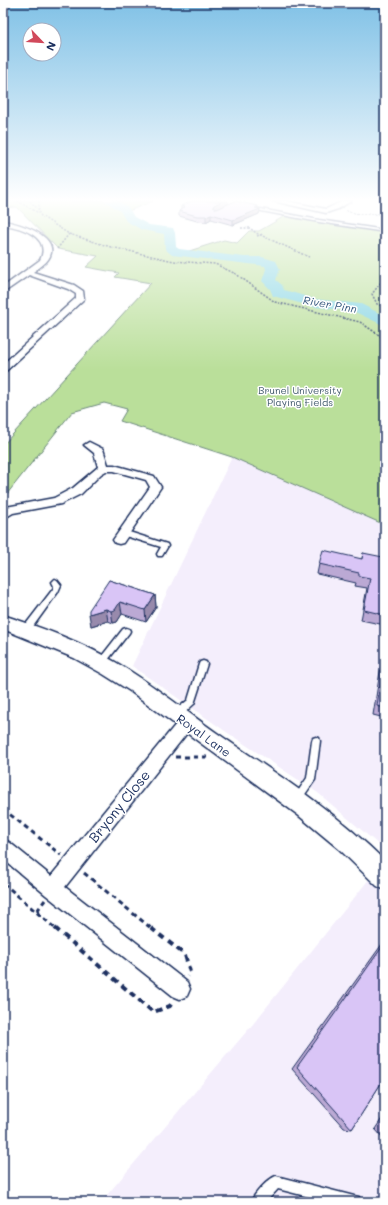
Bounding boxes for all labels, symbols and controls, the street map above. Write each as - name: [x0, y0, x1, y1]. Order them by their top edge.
- north arrow: [22, 22, 62, 62]
- text: N: [43, 39, 60, 53]
- water label: River Pinn: [302, 292, 358, 316]
- park label: Brunel University Playing Fields: [258, 383, 342, 409]
- street label: Royal Lane: [174, 710, 234, 760]
- street label: Bryony Close: [84, 766, 154, 846]

